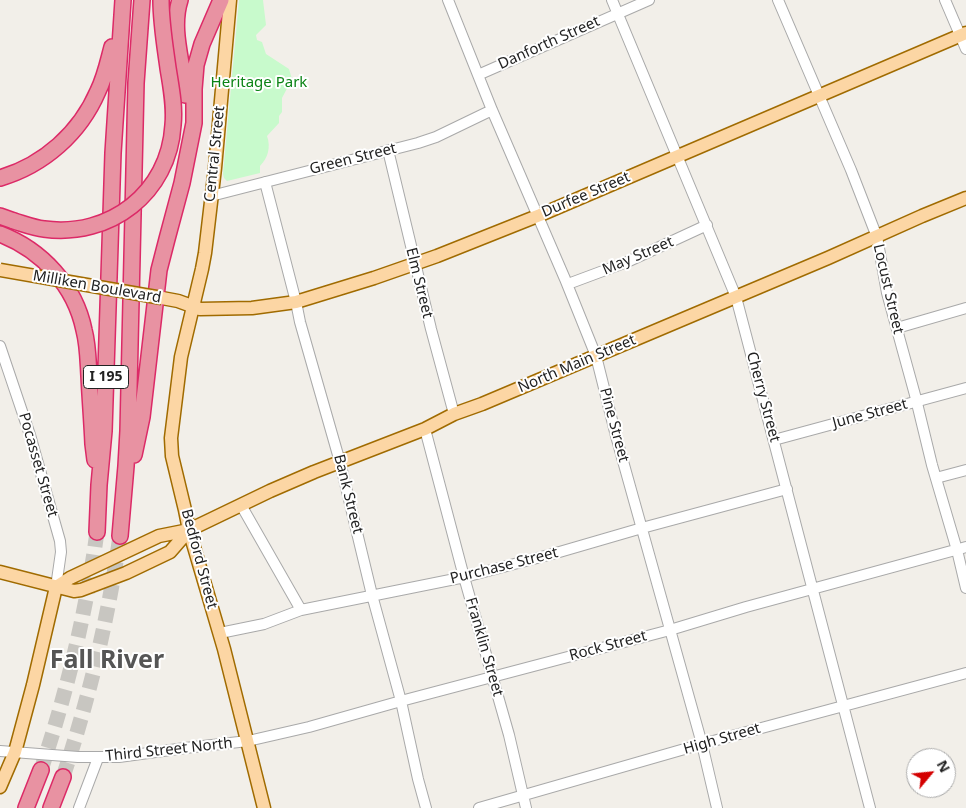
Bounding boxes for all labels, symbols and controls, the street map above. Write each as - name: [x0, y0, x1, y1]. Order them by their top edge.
- street label: Danforth Street: [495, 13, 603, 73]
- park label: Heritage Park: [211, 74, 307, 92]
- street label: Central Street: [201, 105, 229, 203]
- street label: Green Street: [308, 140, 398, 178]
- street label: Durfee Street: [539, 168, 633, 222]
- street label: May Street: [600, 233, 676, 279]
- street label: Locust Street: [869, 242, 907, 336]
- street label: Elm Street: [402, 246, 436, 320]
- street label: Milliken Boulevard: [31, 267, 163, 307]
- street label: North Main Street: [515, 331, 639, 397]
- street label: Cherry Street: [742, 350, 784, 444]
- road number: I 195: [84, 366, 128, 388]
- street label: Pine Street: [595, 386, 633, 464]
- street label: June Street: [831, 395, 909, 433]
- street label: Pocasset Street: [14, 411, 62, 519]
- street label: Bank Street: [329, 452, 367, 536]
- street label: Bedford Street: [177, 507, 221, 611]
- street label: Purchase Street: [448, 544, 560, 588]
- street label: Franklin Street: [461, 595, 507, 699]
- street label: Rock Street: [567, 627, 649, 665]
- district label: Fall River: [50, 646, 164, 676]
- street label: High Street: [681, 719, 763, 759]
- street label: Third Street North: [105, 734, 233, 766]
- north arrow: [906, 748, 956, 798]
- text: N: [933, 757, 955, 776]

